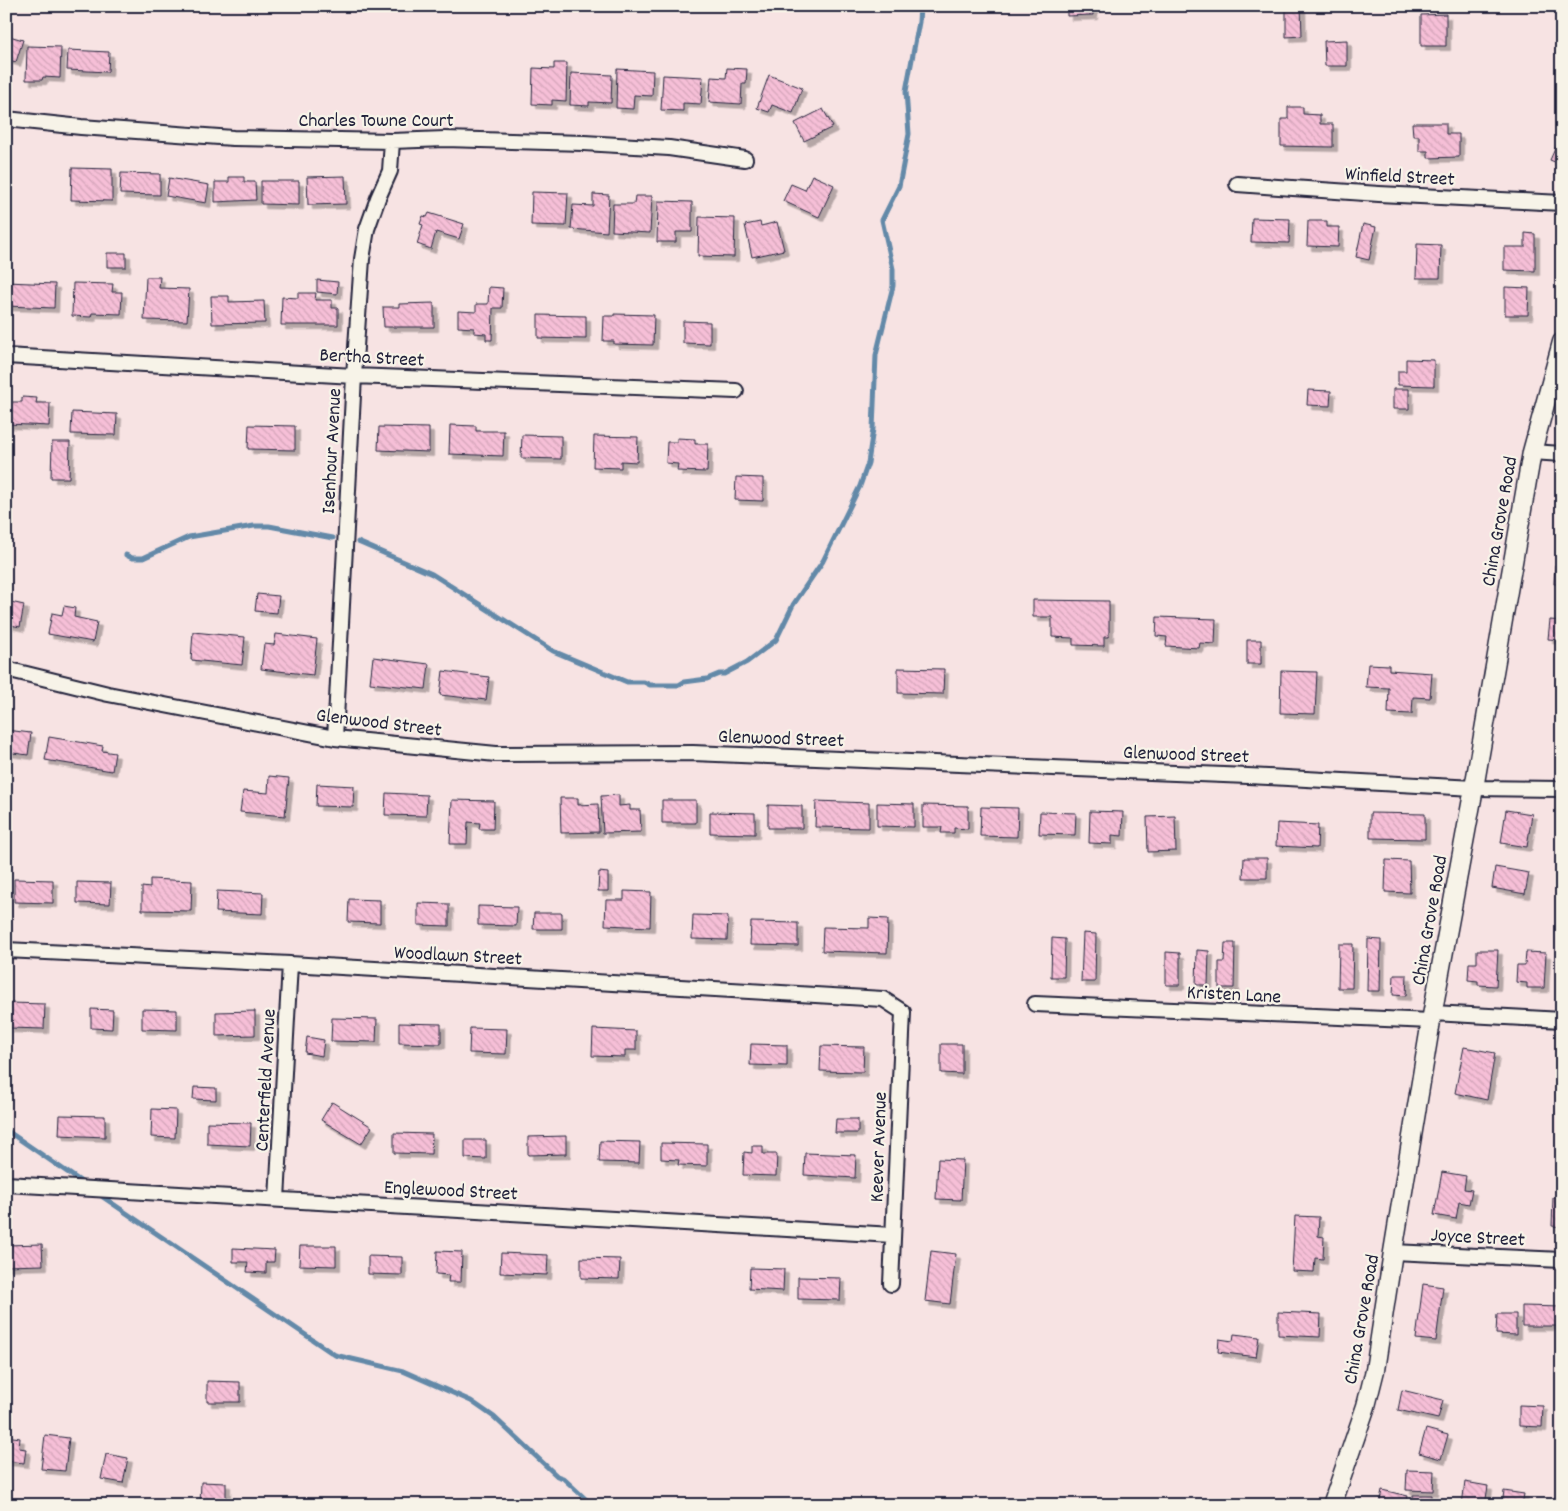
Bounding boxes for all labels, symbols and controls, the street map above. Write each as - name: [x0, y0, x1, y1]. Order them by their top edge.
- street label: Charles Towne Court: [298, 108, 454, 136]
- street label: Winfield Street: [1344, 161, 1455, 195]
- street label: Bertha Street: [319, 342, 425, 376]
- street label: Isenhour Avenue: [316, 387, 350, 515]
- street label: China Grove Road: [1476, 454, 1526, 589]
- street label: Glenwood Street: [314, 702, 443, 746]
- street label: Glenwood Street: [717, 724, 844, 756]
- street label: Glenwood Street: [1122, 740, 1249, 772]
- street label: China Grove Road: [1406, 853, 1456, 988]
- street label: Woodlawn Street: [393, 940, 523, 974]
- street label: Kristen Lane: [1186, 980, 1282, 1012]
- street label: Centerfield Avenue: [249, 1008, 285, 1152]
- street label: Keever Avenue: [864, 1091, 896, 1203]
- street label: Englewood Street: [383, 1175, 518, 1209]
- street label: Joyce Street: [1430, 1223, 1526, 1255]
- street label: China Grove Road: [1338, 1252, 1388, 1387]

